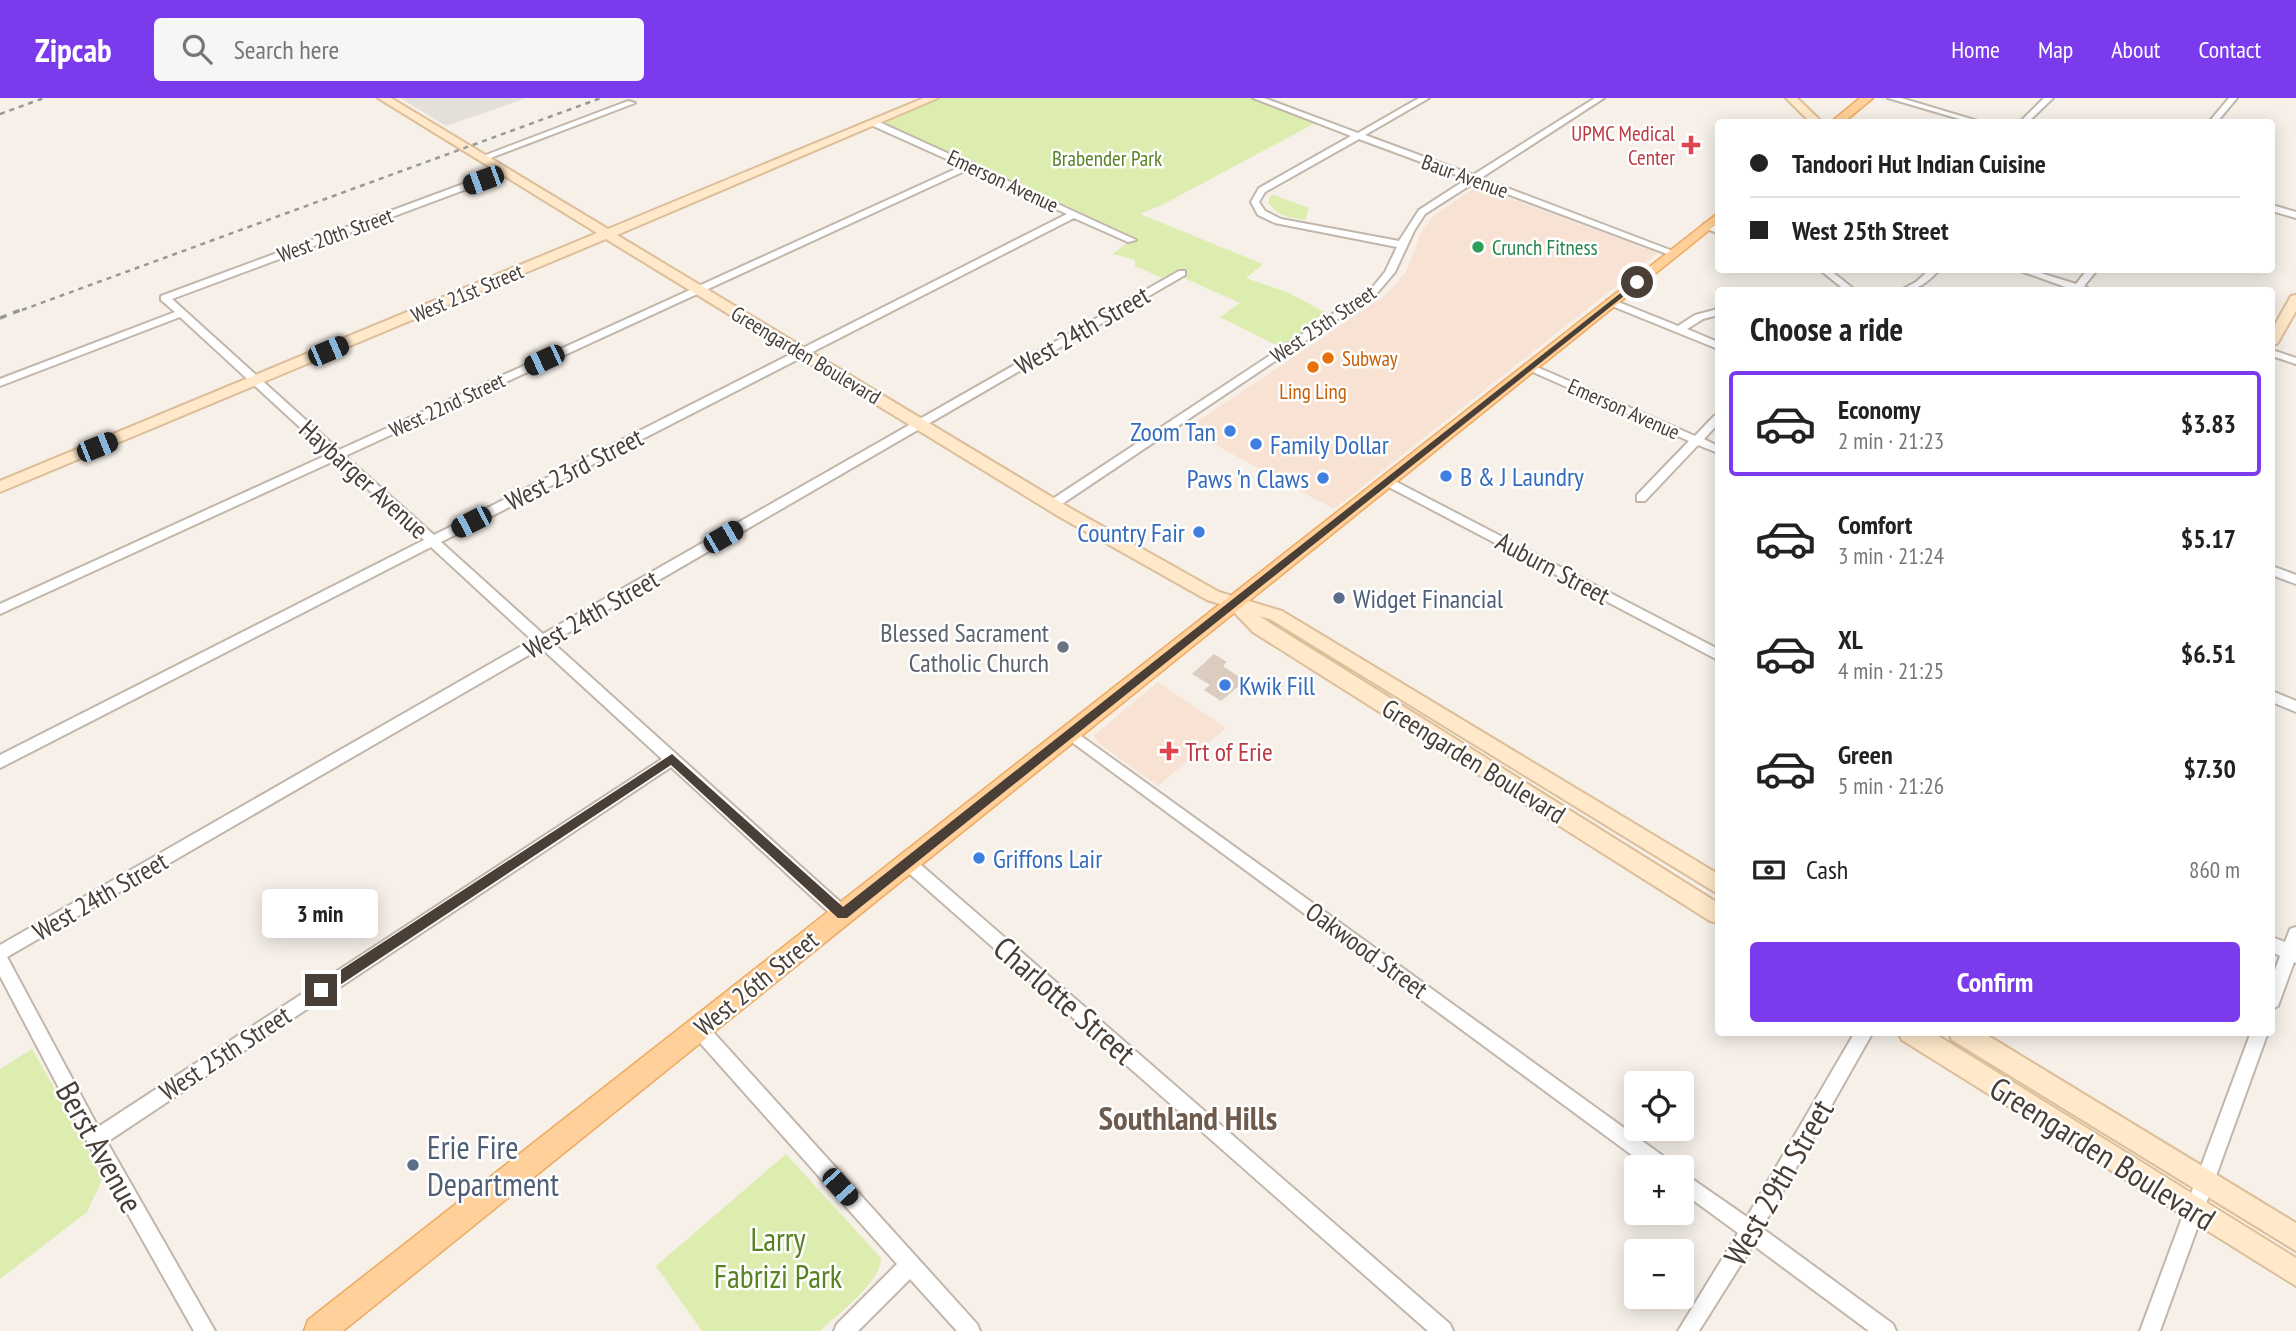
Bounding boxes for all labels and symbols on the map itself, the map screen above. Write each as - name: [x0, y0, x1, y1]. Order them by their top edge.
- place label: UPMC Medical Center: [1571, 120, 1675, 171]
- marker: UPMC Medical Center: [1681, 135, 1701, 155]
- street label: Emerson Avenue: [943, 144, 1063, 218]
- park label: Brabender Park: [1052, 145, 1162, 172]
- street label: Baur Avenue: [1418, 148, 1512, 204]
- car: [460, 163, 507, 197]
- street label: West 20th Street: [273, 202, 397, 268]
- place label: Crunch Fitness: [1492, 234, 1598, 261]
- marker: Crunch Fitness: [1470, 239, 1486, 255]
- street label: West 21st Street: [407, 257, 527, 329]
- route start: [1621, 266, 1653, 298]
- street label: West 24th Street: [1009, 278, 1155, 382]
- street label: West 25th Street: [1265, 279, 1381, 369]
- street label: Greengarden Boulevard: [726, 300, 886, 410]
- car: [305, 333, 352, 369]
- car: [521, 342, 568, 378]
- place label: Subway: [1342, 345, 1398, 372]
- marker: Subway: [1320, 350, 1336, 366]
- marker: Ling Ling: [1305, 359, 1321, 375]
- street label: West 22nd Street: [385, 366, 509, 444]
- street label: Emerson Avenue: [1564, 372, 1684, 446]
- place label: Ling Ling: [1279, 378, 1347, 405]
- street label: Haybarger Avenue: [293, 412, 435, 546]
- place label: Zoom Tan: [1130, 415, 1216, 448]
- street label: West 23rd Street: [500, 420, 648, 518]
- marker: Zoom Tan: [1222, 423, 1238, 439]
- place label: Family Dollar: [1270, 428, 1389, 461]
- car: [74, 429, 121, 465]
- marker: Family Dollar: [1248, 436, 1264, 452]
- place label: B & J Laundry: [1460, 460, 1584, 493]
- place label: Paws 'n Claws: [1187, 462, 1309, 495]
- marker: B & J Laundry: [1438, 468, 1454, 484]
- marker: Paws 'n Claws: [1315, 470, 1331, 486]
- car: [448, 503, 495, 541]
- place label: Country Fair: [1077, 516, 1185, 549]
- car: [700, 517, 747, 557]
- marker: Country Fair: [1191, 524, 1207, 540]
- street label: Auburn Street: [1490, 524, 1616, 612]
- street label: West 24th Street: [518, 562, 664, 666]
- place label: Widget Financial: [1353, 582, 1503, 615]
- marker: Widget Financial: [1331, 590, 1347, 606]
- place label: Blessed Sacrament Catholic Church: [880, 616, 1049, 679]
- marker: Blessed Sacrament Catholic Church: [1055, 639, 1071, 655]
- place label: Kwik Fill: [1239, 669, 1315, 702]
- marker: Kwik Fill: [1217, 677, 1233, 693]
- street label: Greengarden Boulevard: [1376, 691, 1572, 831]
- place label: Trt of Erie: [1185, 735, 1273, 768]
- marker: Trt of Erie: [1159, 741, 1179, 761]
- place label: Griffons Lair: [993, 842, 1102, 875]
- street label: West 24th Street: [27, 844, 173, 948]
- marker: Griffons Lair: [971, 850, 987, 866]
- callout: 3 min: [263, 888, 379, 938]
- street label: Oakwood Street: [1299, 895, 1435, 1005]
- street label: West 26th Street: [687, 923, 825, 1043]
- street label: Charlotte Street: [985, 927, 1145, 1073]
- route end: [305, 974, 337, 1006]
- street label: West 25th Street: [153, 998, 297, 1108]
- street label: Greengarden Boulevard: [1982, 1067, 2224, 1239]
- street label: Berst Avenue: [47, 1074, 153, 1220]
- street label: West 29th Street: [1714, 1091, 1842, 1272]
- district label: Southland Hills: [1099, 1096, 1277, 1139]
- place label: Erie Fire Department: [427, 1126, 559, 1205]
- marker: Erie Fire Department: [405, 1157, 421, 1173]
- car: [819, 1164, 862, 1210]
- park label: Larry Fabrizi Park: [714, 1218, 843, 1297]

